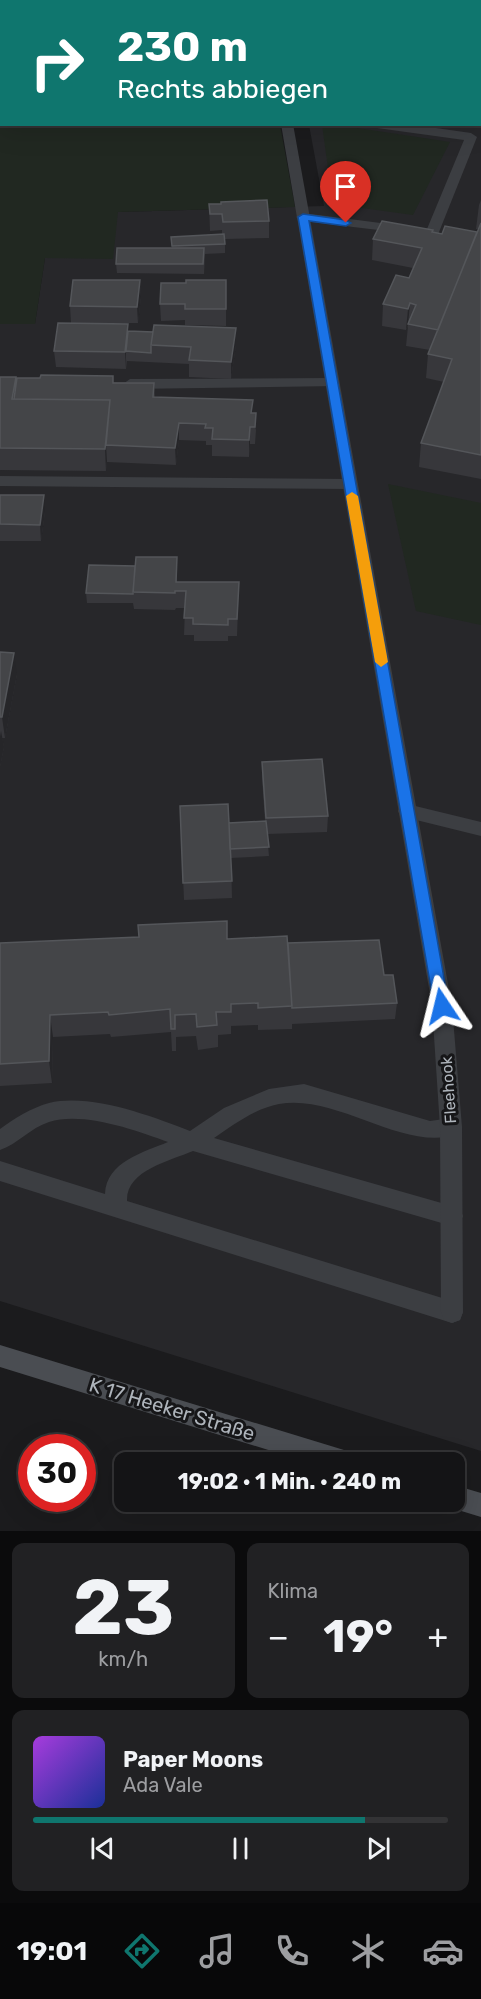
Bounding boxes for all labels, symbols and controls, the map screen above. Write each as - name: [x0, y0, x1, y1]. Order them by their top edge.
- text: 230 m: [117, 22, 248, 72]
- icon: right: [18, 24, 96, 102]
- text: Rechts abbiegen: [117, 73, 328, 105]
- pin: [320, 161, 371, 223]
- icon: arrive: [329, 170, 362, 203]
- position arrow: [410, 974, 474, 1038]
- street label: Fleehook: [437, 1055, 460, 1124]
- street label: K 17 Heeker Straße: [86, 1372, 258, 1446]
- speed limit sign: 30: [18, 1434, 96, 1512]
- text: 19:02 · 1 Min. · 240 m: [178, 1468, 401, 1495]
- text: 23: [72, 1561, 174, 1654]
- text: Klima: [268, 1579, 318, 1603]
- text: 19°: [323, 1610, 393, 1663]
- text: −: [268, 1617, 289, 1656]
- text: +: [427, 1617, 448, 1656]
- text: km/h: [98, 1647, 148, 1671]
- text: Paper Moons: [123, 1746, 263, 1773]
- text: Ada Vale: [123, 1773, 203, 1797]
- icon: previous: [86, 1832, 119, 1865]
- icon: pause: [224, 1832, 257, 1865]
- icon: next: [362, 1832, 395, 1865]
- icon: directions: [121, 1930, 163, 1972]
- icon: music: [196, 1930, 238, 1972]
- icon: phone: [271, 1930, 313, 1972]
- icon: climate: [347, 1930, 389, 1972]
- icon: car: [422, 1930, 464, 1972]
- text: 19:01: [17, 1935, 87, 1967]

